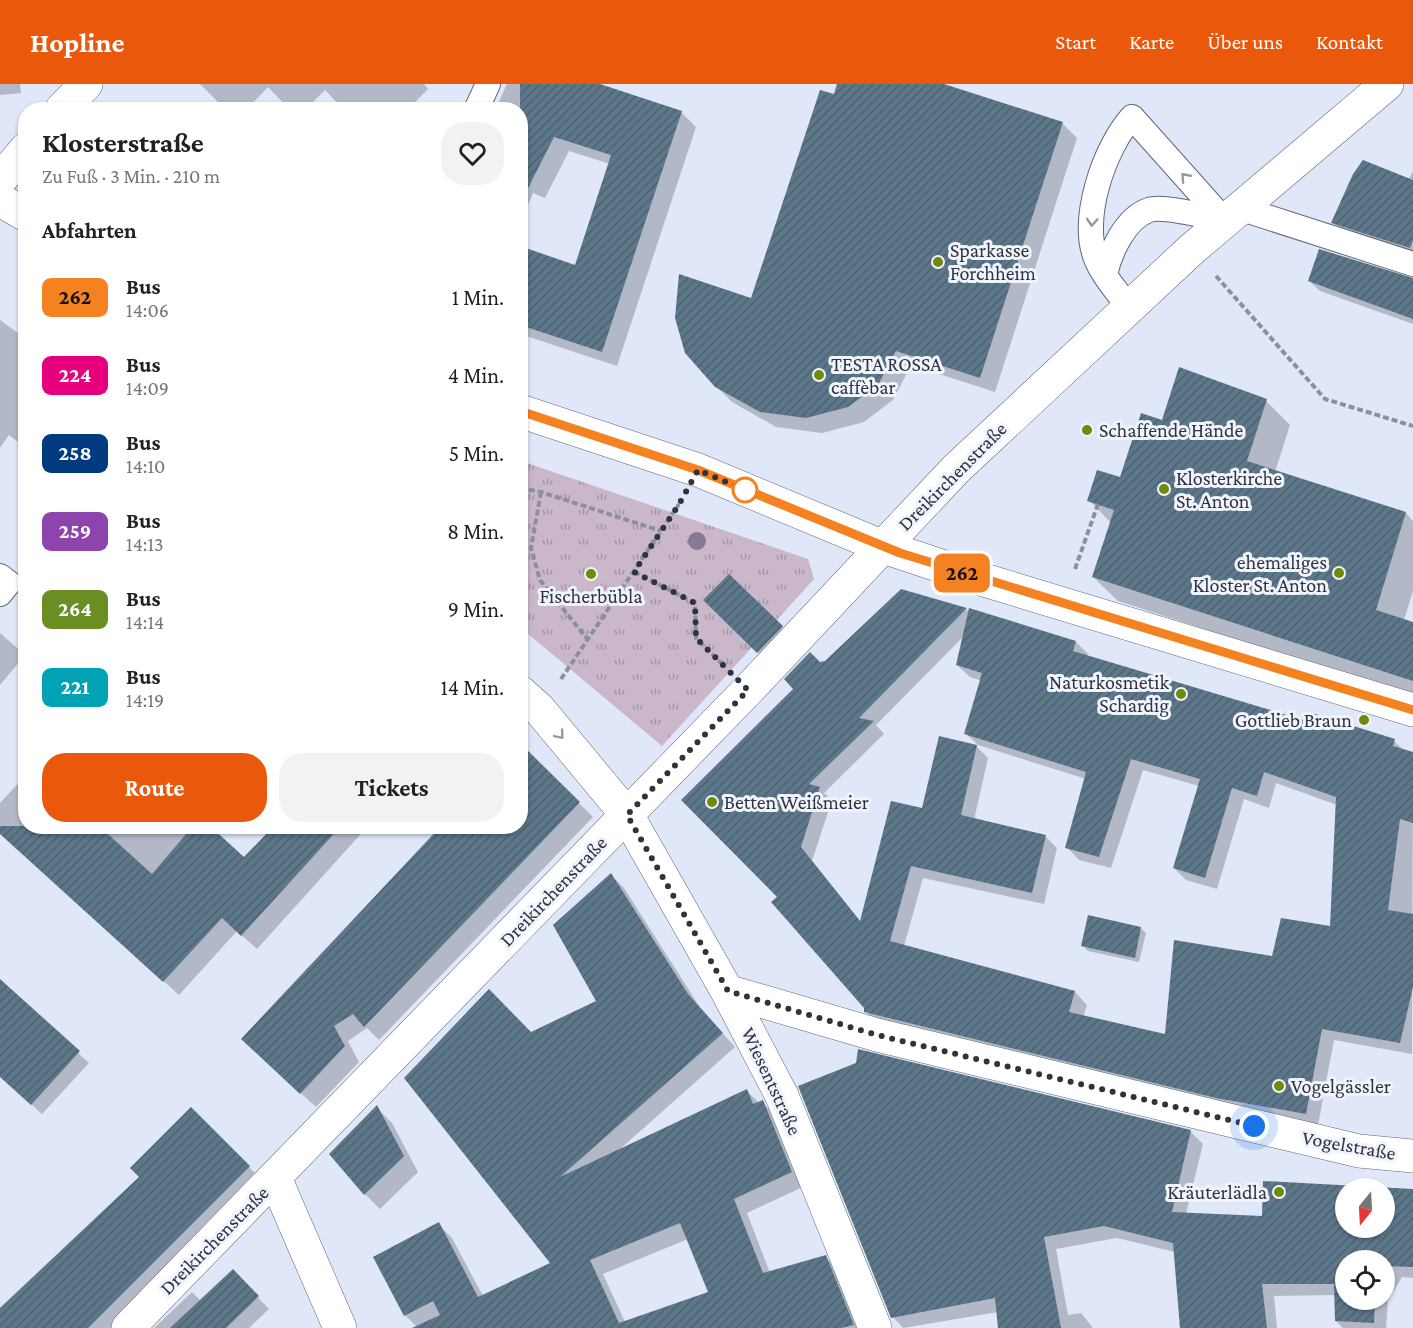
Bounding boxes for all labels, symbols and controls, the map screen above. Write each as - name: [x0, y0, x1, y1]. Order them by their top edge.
- text: Hopline: [30, 27, 125, 58]
- text: Start: [1055, 30, 1096, 54]
- text: Karte: [1129, 30, 1174, 54]
- text: Über uns: [1207, 30, 1283, 54]
- text: Kontakt: [1316, 30, 1383, 54]
- button: heart: [441, 122, 504, 185]
- text: Klosterstraße: [42, 127, 204, 158]
- text: Zu Fuß · 3 Min. · 210 m: [42, 165, 220, 187]
- one-way arrow: [1181, 173, 1192, 184]
- text: Abfahrten: [42, 218, 137, 243]
- one-way arrow: [1086, 218, 1099, 227]
- place label: Sparkasse Forchheim: [950, 239, 1036, 284]
- marker: Sparkasse Forchheim: [931, 255, 945, 269]
- text: Bus: [126, 274, 160, 299]
- text: 262: [59, 285, 91, 309]
- text: 1 Min.: [452, 285, 504, 310]
- text: 14:06: [126, 299, 169, 321]
- text: Bus: [126, 352, 160, 377]
- place label: TESTA ROSSA caffèbar: [831, 353, 942, 398]
- text: 224: [59, 363, 91, 387]
- text: 4 Min.: [448, 363, 504, 388]
- marker: TESTA ROSSA caffèbar: [812, 368, 826, 382]
- text: 14:09: [126, 377, 169, 399]
- street label: Dreikirchenstraße: [893, 417, 1011, 535]
- place label: Schaffende Hände: [1099, 419, 1244, 441]
- marker: Schaffende Hände: [1080, 423, 1094, 437]
- text: Bus: [126, 430, 160, 455]
- text: 258: [58, 441, 92, 465]
- text: 5 Min.: [449, 441, 504, 466]
- text: 14:10: [126, 455, 165, 477]
- place label: Klosterkirche St. Anton: [1176, 467, 1282, 512]
- unlabelled marker: [732, 477, 758, 503]
- marker: Klosterkirche St. Anton: [1157, 482, 1171, 496]
- text: Bus: [126, 508, 160, 533]
- text: 259: [59, 519, 91, 543]
- text: 8 Min.: [447, 519, 504, 544]
- text: 14:13: [126, 533, 164, 555]
- place label: ehemaliges Kloster St. Anton: [1193, 551, 1327, 596]
- line badge: 262: [928, 554, 996, 592]
- text: 262: [946, 561, 978, 585]
- marker: ehemaliges Kloster St. Anton: [1332, 566, 1346, 580]
- marker: Fischerbübla: [584, 567, 598, 581]
- place label: Fischerbübla: [539, 585, 643, 607]
- text: Bus: [126, 586, 160, 611]
- text: 264: [58, 597, 92, 621]
- text: 9 Min.: [448, 597, 504, 622]
- text: 14:14: [126, 611, 164, 633]
- text: Bus: [126, 664, 160, 689]
- place label: Naturkosmetik Schardig: [1049, 671, 1169, 717]
- text: 221: [61, 675, 89, 699]
- text: 14 Min.: [440, 675, 504, 700]
- marker: Naturkosmetik Schardig: [1174, 687, 1188, 701]
- text: 14:19: [126, 689, 164, 711]
- place label: Gottlieb Braun: [1235, 709, 1352, 731]
- marker: Gottlieb Braun: [1357, 713, 1371, 727]
- one-way arrow: [553, 728, 564, 739]
- button: Route: [42, 753, 267, 822]
- button: Tickets: [279, 753, 504, 822]
- place label: Betten Weißmeier: [724, 791, 869, 813]
- marker: Betten Weißmeier: [705, 795, 719, 809]
- street label: Dreikirchenstraße: [495, 831, 611, 951]
- street label: Wiesentstraße: [737, 1024, 807, 1139]
- place label: Vogelgässler: [1291, 1075, 1391, 1098]
- marker: Vogelgässler: [1272, 1079, 1286, 1093]
- your location: [1239, 1111, 1269, 1141]
- street label: Vogelstraße: [1300, 1126, 1398, 1165]
- north arrow: [1335, 1178, 1395, 1238]
- map controls: [1335, 1178, 1395, 1310]
- street label: Dreikirchenstraße: [155, 1181, 273, 1299]
- place label: Kräuterlädla: [1167, 1181, 1267, 1203]
- marker: Kräuterlädla: [1272, 1185, 1286, 1199]
- button: locate: [1335, 1250, 1395, 1310]

